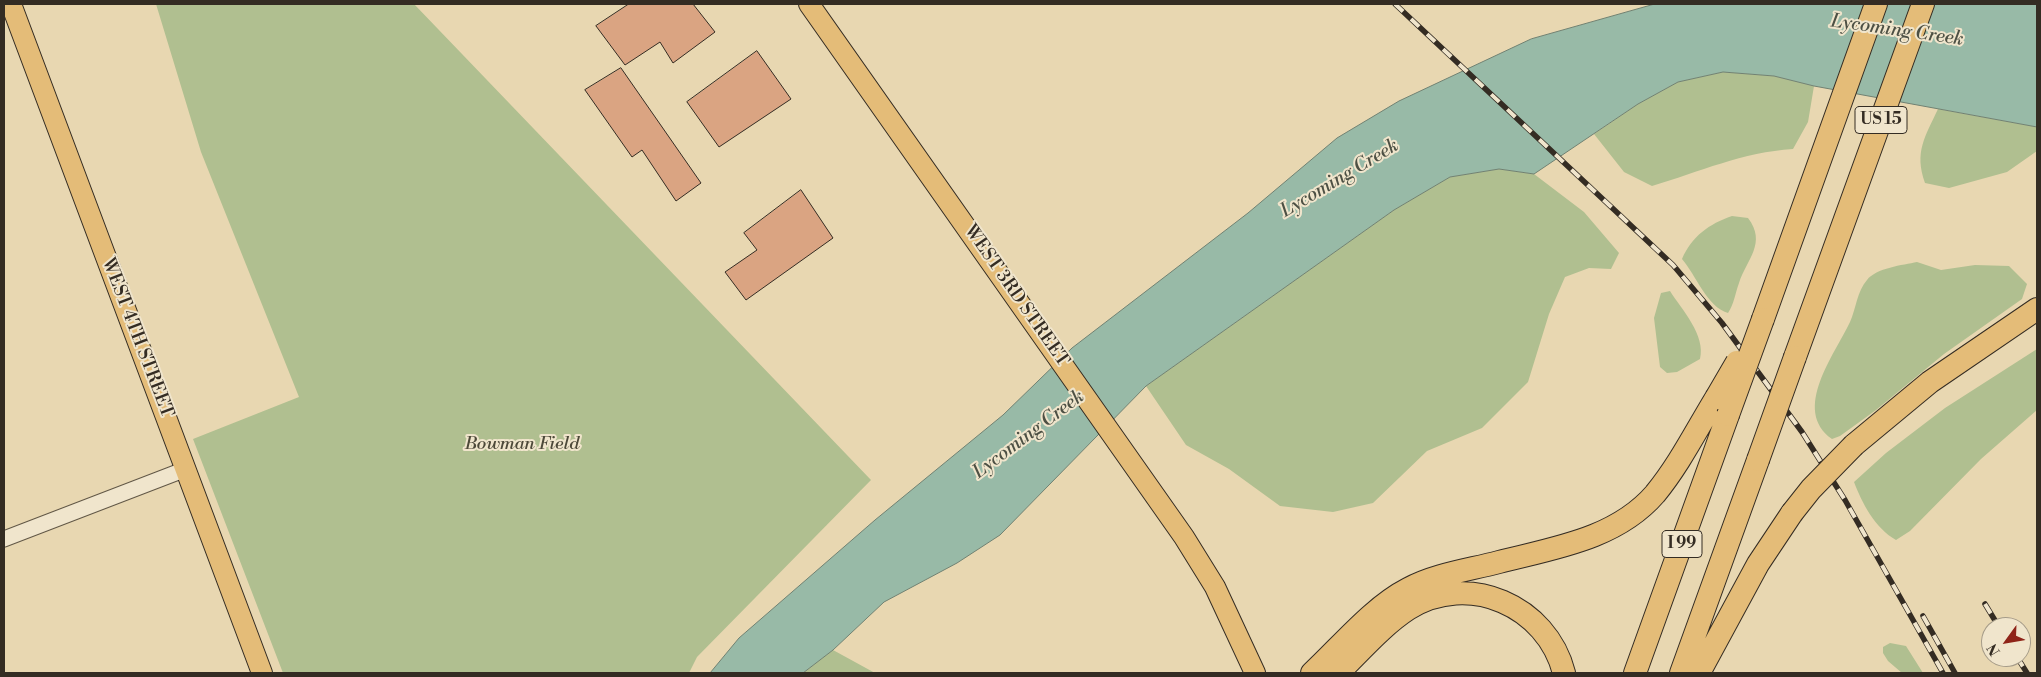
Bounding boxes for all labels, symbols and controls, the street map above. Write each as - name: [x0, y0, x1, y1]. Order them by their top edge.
- water label: Lycoming Creek: [1829, 10, 1965, 52]
- road number: US 15: [1855, 106, 1907, 134]
- water label: Lycoming Creek: [1277, 135, 1403, 223]
- street label: WEST 3RD STREET: [959, 221, 1073, 371]
- street label: WEST 4TH STREET: [97, 255, 177, 421]
- water label: Lycoming Creek: [969, 386, 1089, 484]
- park label: Bowman Field: [465, 434, 579, 456]
- road number: I 99: [1662, 530, 1702, 558]
- north arrow: [1981, 617, 2031, 667]
- text: N: [1984, 640, 2005, 659]

